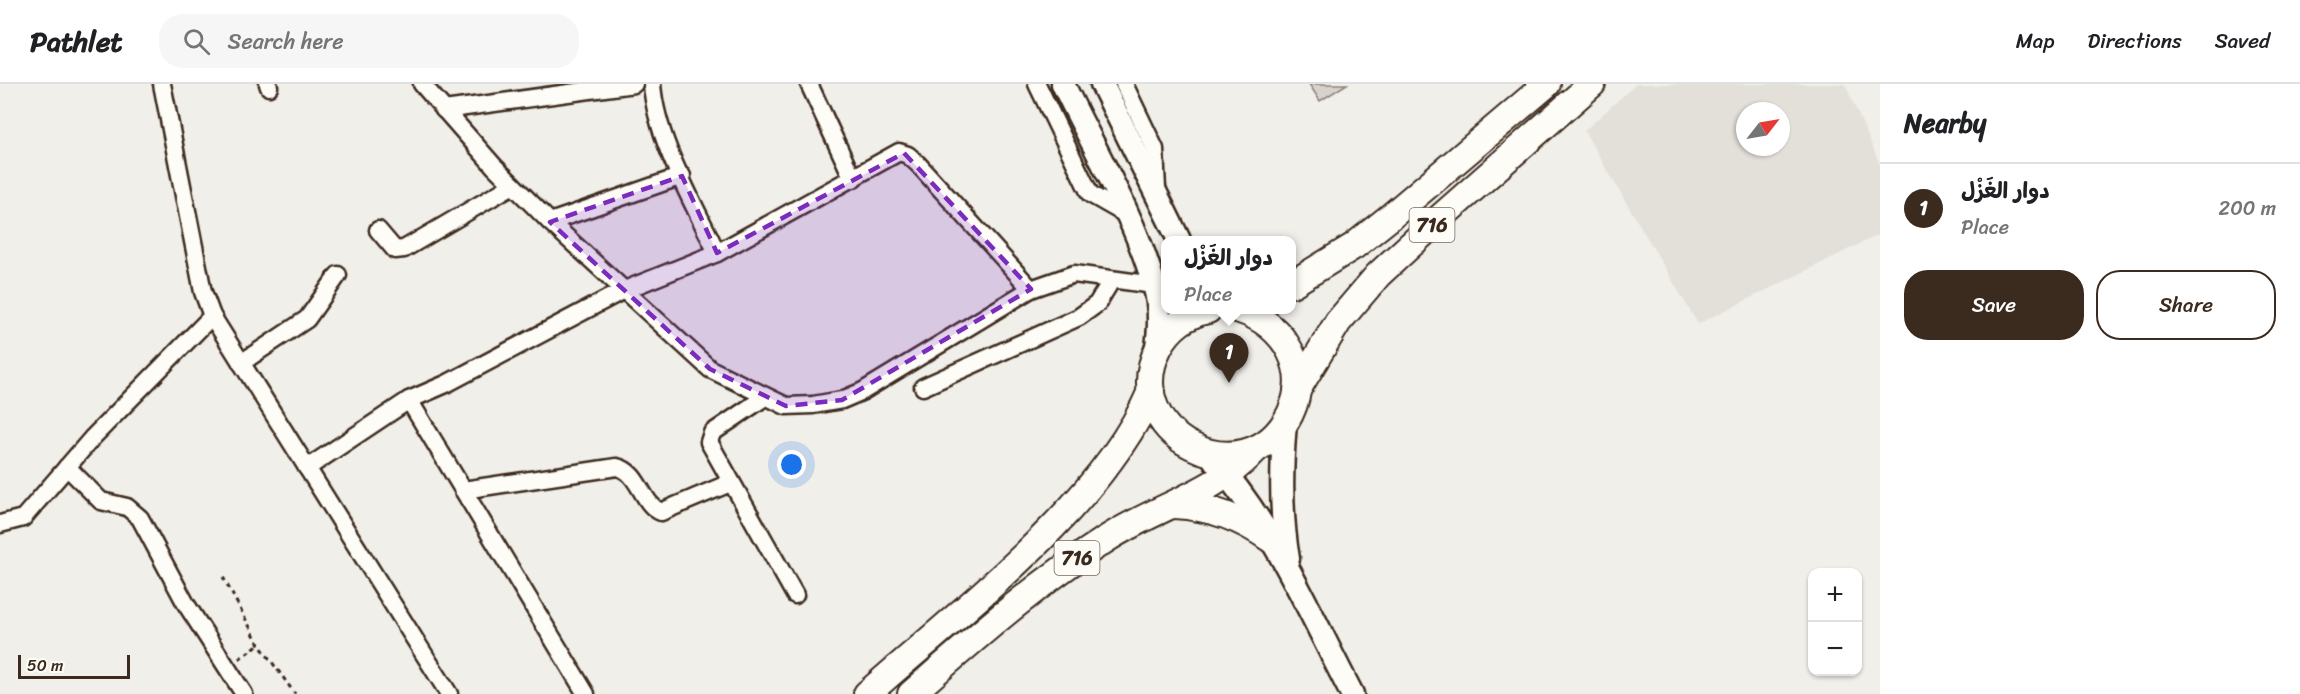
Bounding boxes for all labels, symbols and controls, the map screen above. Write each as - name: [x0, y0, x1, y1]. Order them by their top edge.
- search box: [159, 14, 579, 68]
- text: Pathlet: [30, 17, 123, 66]
- text: Search here: [228, 22, 343, 61]
- text: Map: [2016, 22, 2054, 60]
- text: Directions: [2087, 22, 2182, 60]
- text: Saved: [2215, 22, 2270, 60]
- icon: search: [180, 25, 213, 58]
- text: Nearby: [1904, 100, 1986, 146]
- north arrow: [1736, 102, 1790, 156]
- text: دوار الغَزْل: [1961, 171, 2050, 210]
- text: 1: [1919, 191, 1928, 226]
- text: 200 m: [2219, 191, 2276, 226]
- road number: 716: [1410, 208, 1454, 242]
- text: Place: [1961, 210, 2009, 245]
- popup: [1161, 236, 1296, 314]
- text: دوار الغَزْل: [1184, 238, 1273, 277]
- button: Save: [1904, 270, 2084, 340]
- button: Share: [2096, 270, 2276, 340]
- text: Place: [1184, 277, 1232, 312]
- pin: 1: [1210, 334, 1248, 383]
- your location: [777, 450, 806, 479]
- road number: 716: [1054, 541, 1100, 575]
- map controls: [1808, 568, 1862, 676]
- button: +: [1808, 568, 1862, 622]
- button: −: [1808, 622, 1862, 676]
- text: 50 m: [27, 651, 63, 680]
- scale bar: [18, 652, 130, 680]

